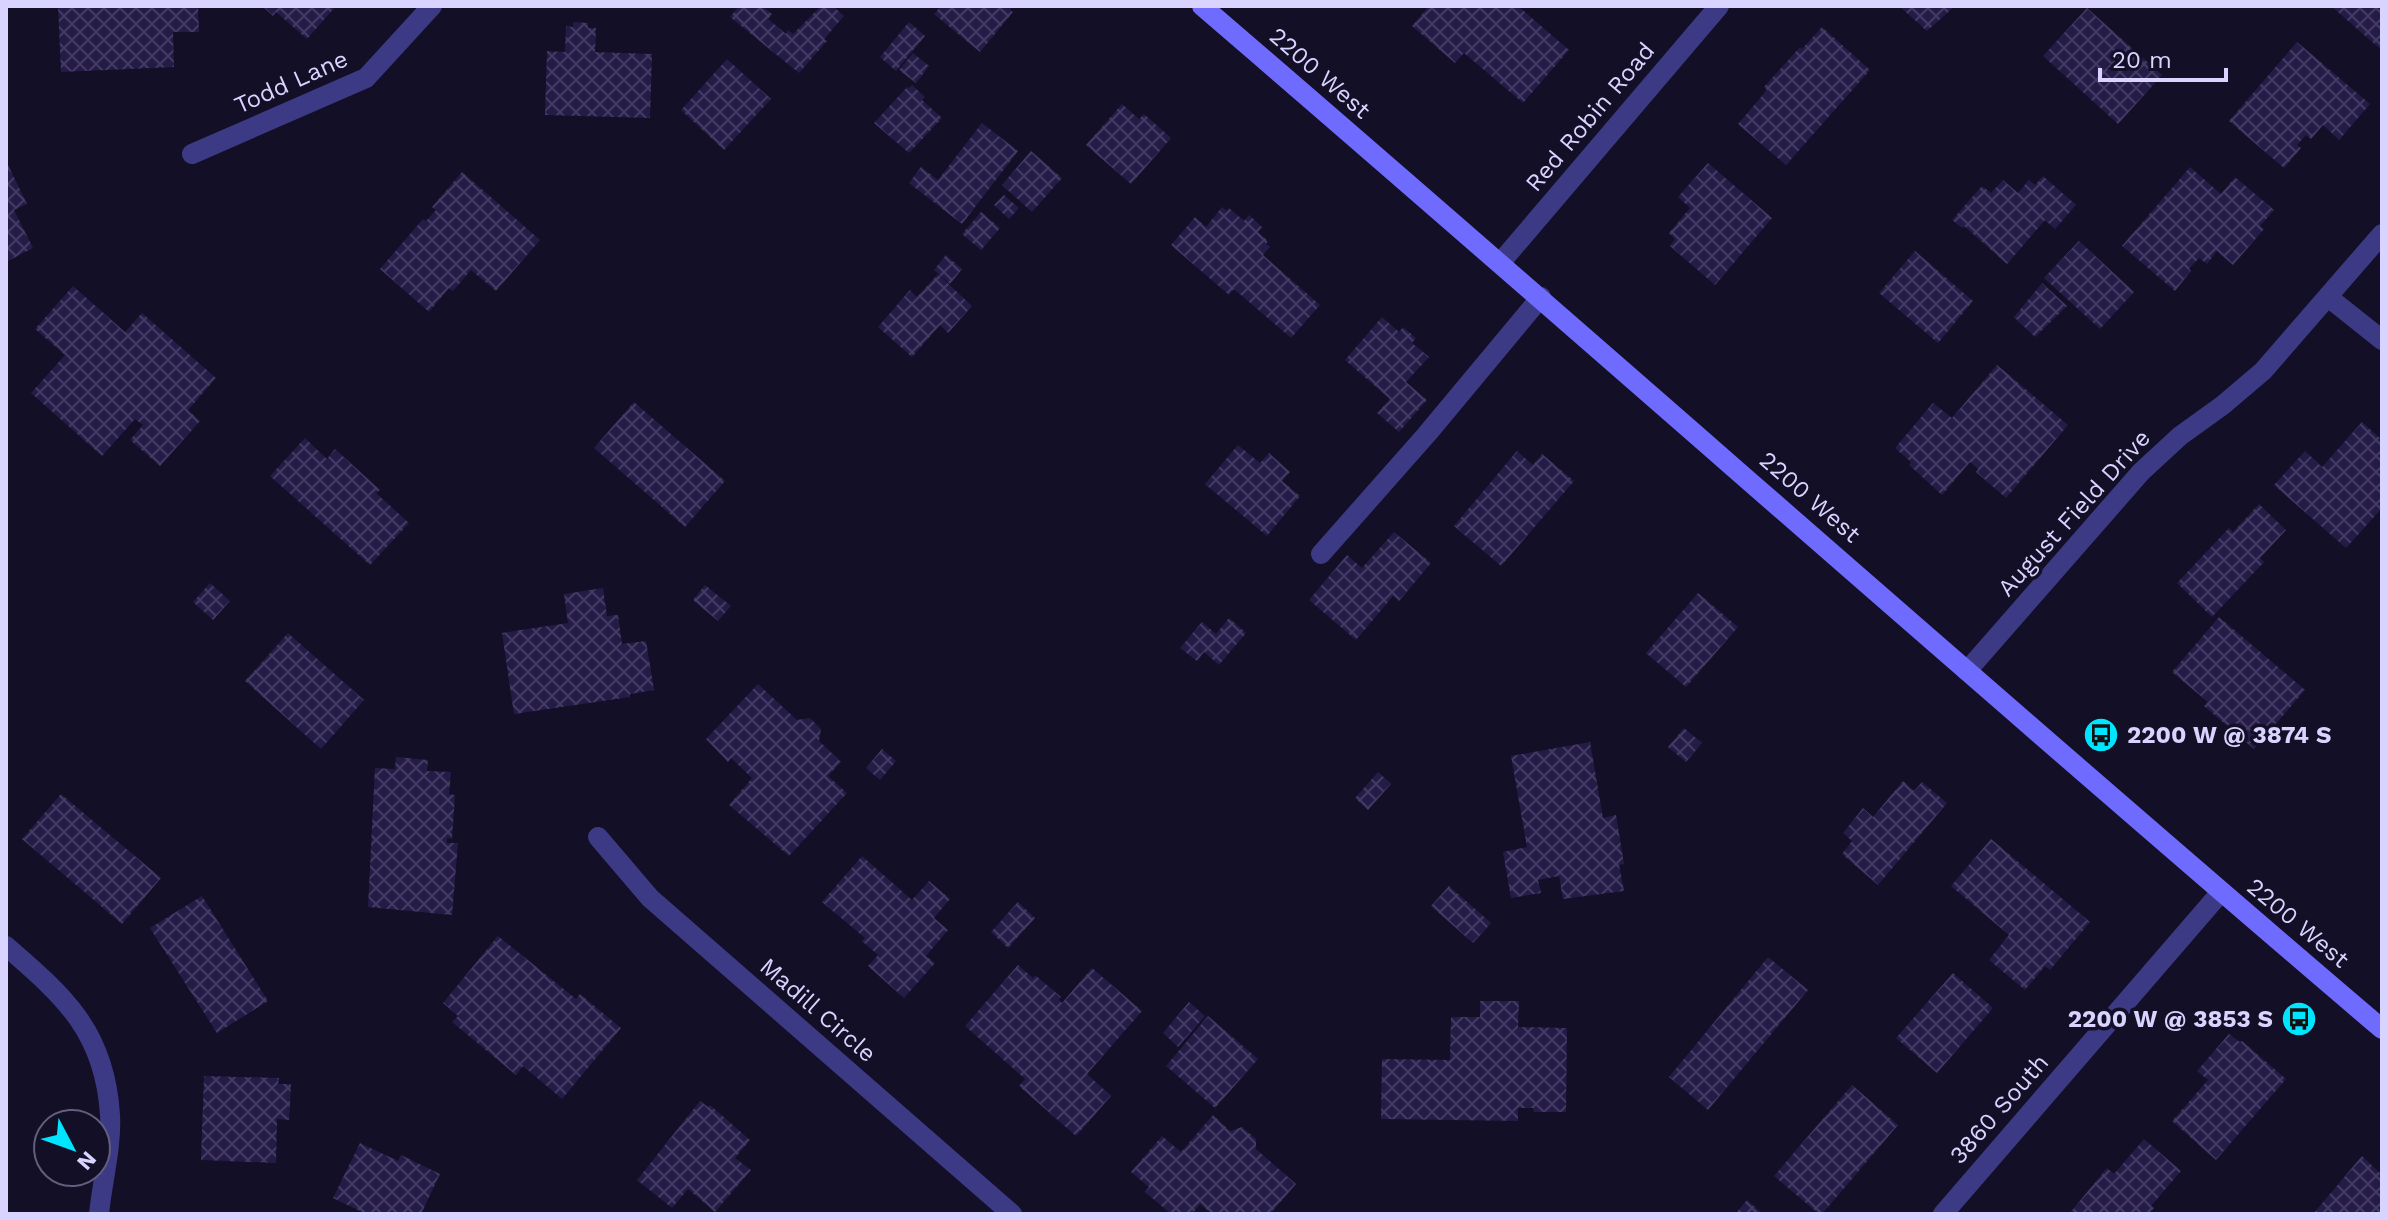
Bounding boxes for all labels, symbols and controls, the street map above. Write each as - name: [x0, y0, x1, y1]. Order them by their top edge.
- street label: 2200 West: [1264, 22, 1376, 124]
- scale bar: [2100, 32, 2226, 82]
- street label: Red Robin Road: [1520, 37, 1660, 197]
- street label: Todd Lane: [230, 45, 352, 119]
- text: 20 m: [2112, 46, 2172, 74]
- street label: August Field Drive: [1992, 424, 2156, 602]
- street label: 2200 West: [1754, 446, 1866, 548]
- bus stop icon: 2200 W @ 3874 S: [2082, 716, 2120, 754]
- place label: 2200 W @ 3874 S: [2127, 721, 2331, 749]
- street label: 2200 West: [2241, 872, 2355, 974]
- street label: Madill Circle: [754, 952, 882, 1068]
- bus stop icon: 2200 W @ 3853 S: [2280, 1000, 2318, 1038]
- place label: 2200 W @ 3853 S: [2068, 1005, 2273, 1033]
- street label: 3860 South: [1944, 1049, 2054, 1169]
- north arrow: [32, 1108, 112, 1188]
- text: N: [72, 1146, 102, 1175]

